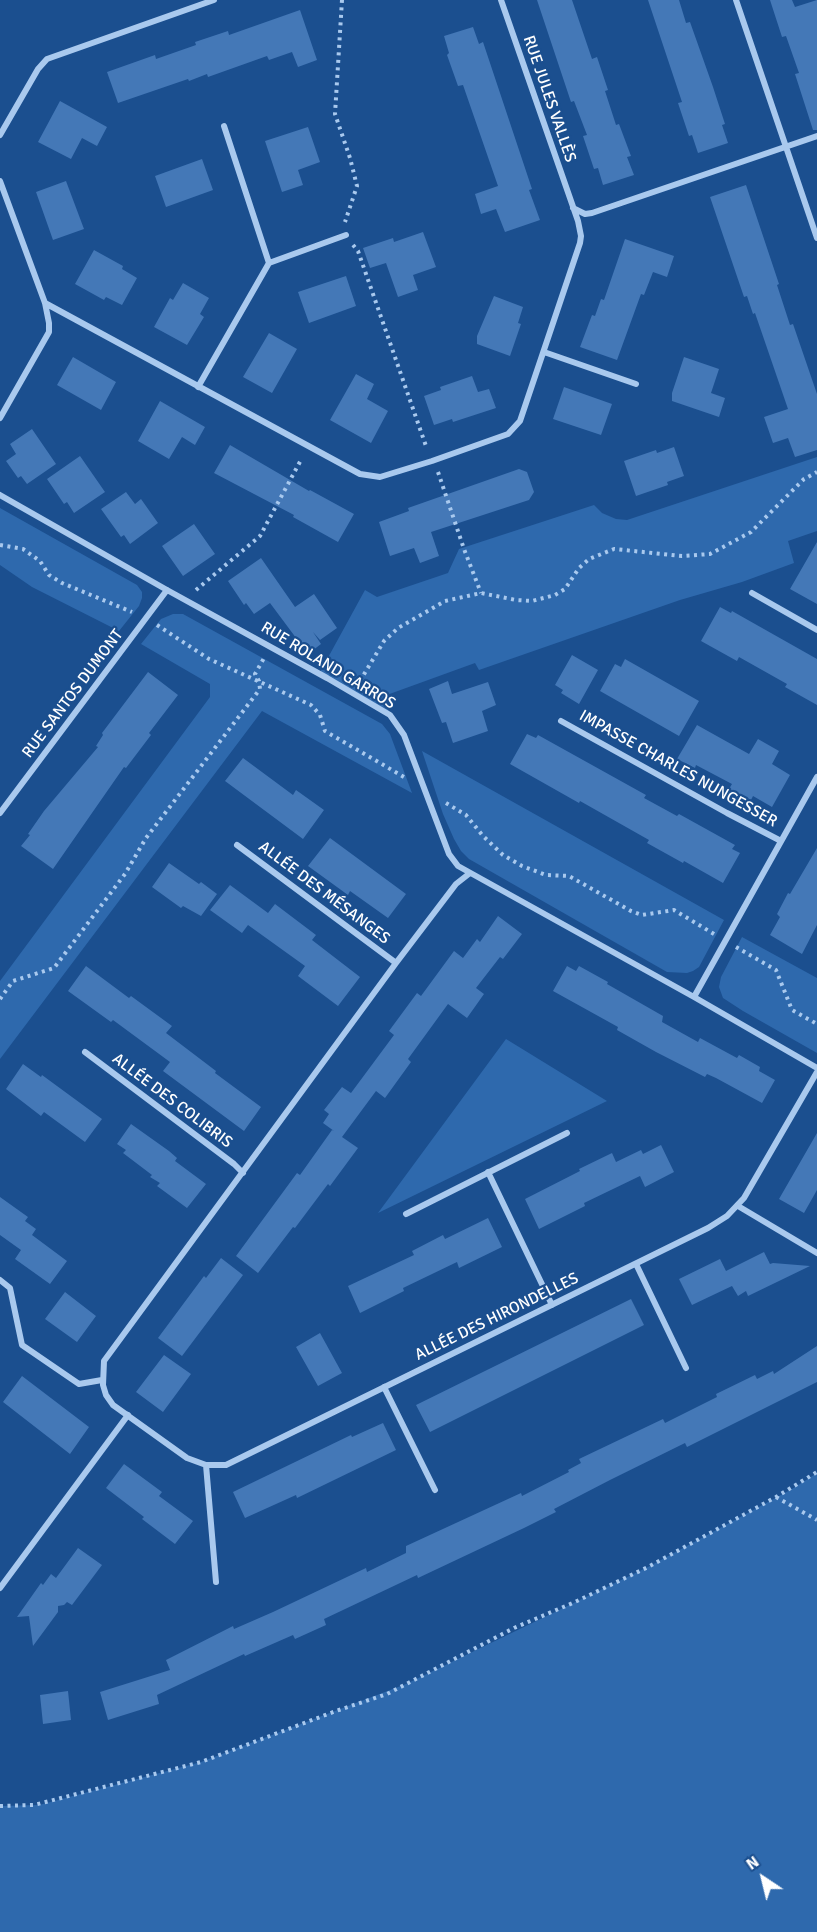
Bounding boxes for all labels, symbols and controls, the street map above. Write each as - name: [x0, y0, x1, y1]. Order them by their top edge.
- street label: RUE JULES VALLÈS: [518, 33, 580, 165]
- street label: RUE ROLAND GARROS: [257, 618, 399, 714]
- street label: RUE SANTOS DUMONT: [18, 626, 128, 762]
- street label: IMPASSE CHARLES NUNGESSER: [576, 706, 780, 832]
- street label: ALLÉE DES MÉSANGES: [255, 837, 393, 949]
- street label: ALLÉE DES COLIBRIS: [108, 1050, 236, 1152]
- street label: ALLÉE DES HIRONDELLES: [412, 1269, 582, 1365]
- north arrow: [733, 1848, 793, 1908]
- text: N: [742, 1852, 763, 1875]

